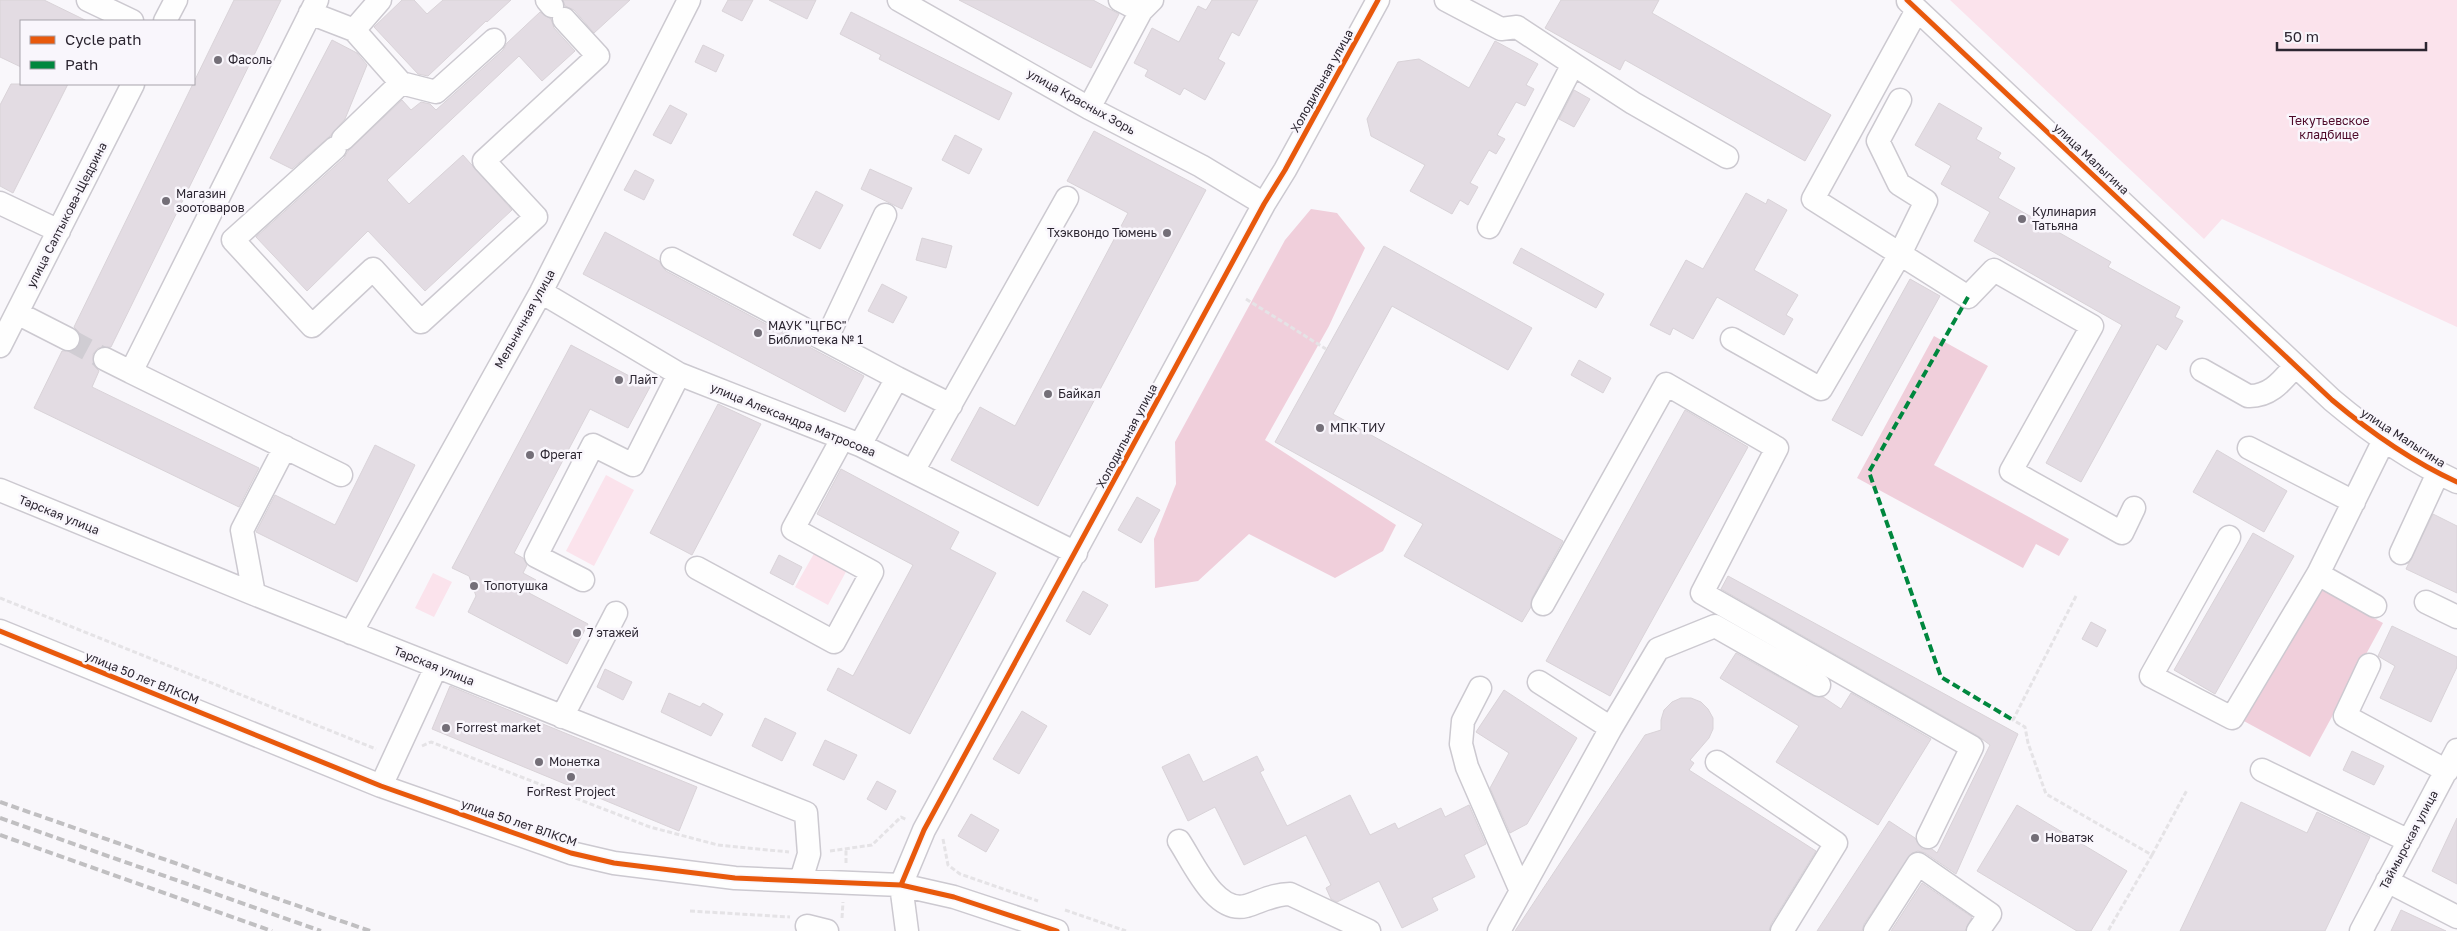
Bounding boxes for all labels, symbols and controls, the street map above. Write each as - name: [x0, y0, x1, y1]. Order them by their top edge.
- legend: [20, 20, 195, 85]
- scale bar: [2277, 20, 2426, 52]
- street label: Холодильная улица: [1287, 26, 1356, 135]
- text: 50 m: [2284, 27, 2319, 45]
- text: Cycle path: [65, 30, 141, 48]
- place label: Фасоль: [228, 52, 272, 67]
- marker: Фасоль: [212, 54, 224, 66]
- text: Path: [65, 55, 98, 73]
- street label: улица Красных Зорь: [1024, 66, 1138, 138]
- park label: Текутьевское кладбище: [2289, 113, 2369, 142]
- street label: улица Малыгина: [2050, 120, 2132, 198]
- street label: улица Салтыкова-Щедрина: [23, 139, 110, 290]
- place label: Магазин зоотоваров: [176, 186, 245, 215]
- marker: Магазин зоотоваров: [160, 195, 172, 207]
- place label: Кулинария Татьяна: [2032, 204, 2096, 233]
- marker: Кулинария Татьяна: [2016, 213, 2028, 225]
- place label: Тхэквондо Тюмень: [1047, 225, 1157, 240]
- marker: Тхэквондо Тюмень: [1161, 227, 1173, 239]
- street label: Мельничная улица: [491, 267, 558, 371]
- place label: МАУК "ЦГБС" Библиотека № 1: [768, 318, 863, 347]
- marker: МАУК "ЦГБС" Библиотека № 1: [752, 327, 764, 339]
- place label: Лайт: [629, 372, 658, 387]
- marker: Лайт: [613, 374, 625, 386]
- street label: улица Александра Матросова: [708, 379, 878, 460]
- street label: Холодильная улица: [1093, 381, 1160, 490]
- place label: Байкал: [1058, 386, 1101, 401]
- marker: Байкал: [1042, 388, 1054, 400]
- street label: улица Малыгина: [2358, 405, 2448, 471]
- place label: МПК ТИУ: [1330, 420, 1385, 435]
- marker: МПК ТИУ: [1314, 422, 1326, 434]
- place label: Фрегат: [540, 447, 583, 462]
- marker: Фрегат: [524, 449, 536, 461]
- street label: Тарская улица: [17, 492, 102, 538]
- place label: Топотушка: [484, 578, 548, 593]
- marker: Топотушка: [468, 580, 480, 592]
- place label: 7 этажей: [587, 625, 639, 640]
- marker: 7 этажей: [571, 627, 583, 639]
- street label: Тарская улица: [392, 643, 477, 689]
- street label: улица 50 лет ВЛКСМ: [83, 648, 201, 707]
- place label: Forrest market: [456, 720, 541, 735]
- marker: Forrest market: [440, 722, 452, 734]
- place label: Монетка: [549, 754, 600, 769]
- marker: Монетка: [533, 756, 545, 768]
- marker: ForRest Project: [565, 771, 577, 783]
- place label: ForRest Project: [526, 784, 616, 799]
- street label: Таймырская улица: [2376, 788, 2441, 892]
- street label: улица 50 лет ВЛКСМ: [459, 796, 579, 849]
- place label: Новатэк: [2045, 830, 2094, 845]
- marker: Новатэк: [2029, 832, 2041, 844]

